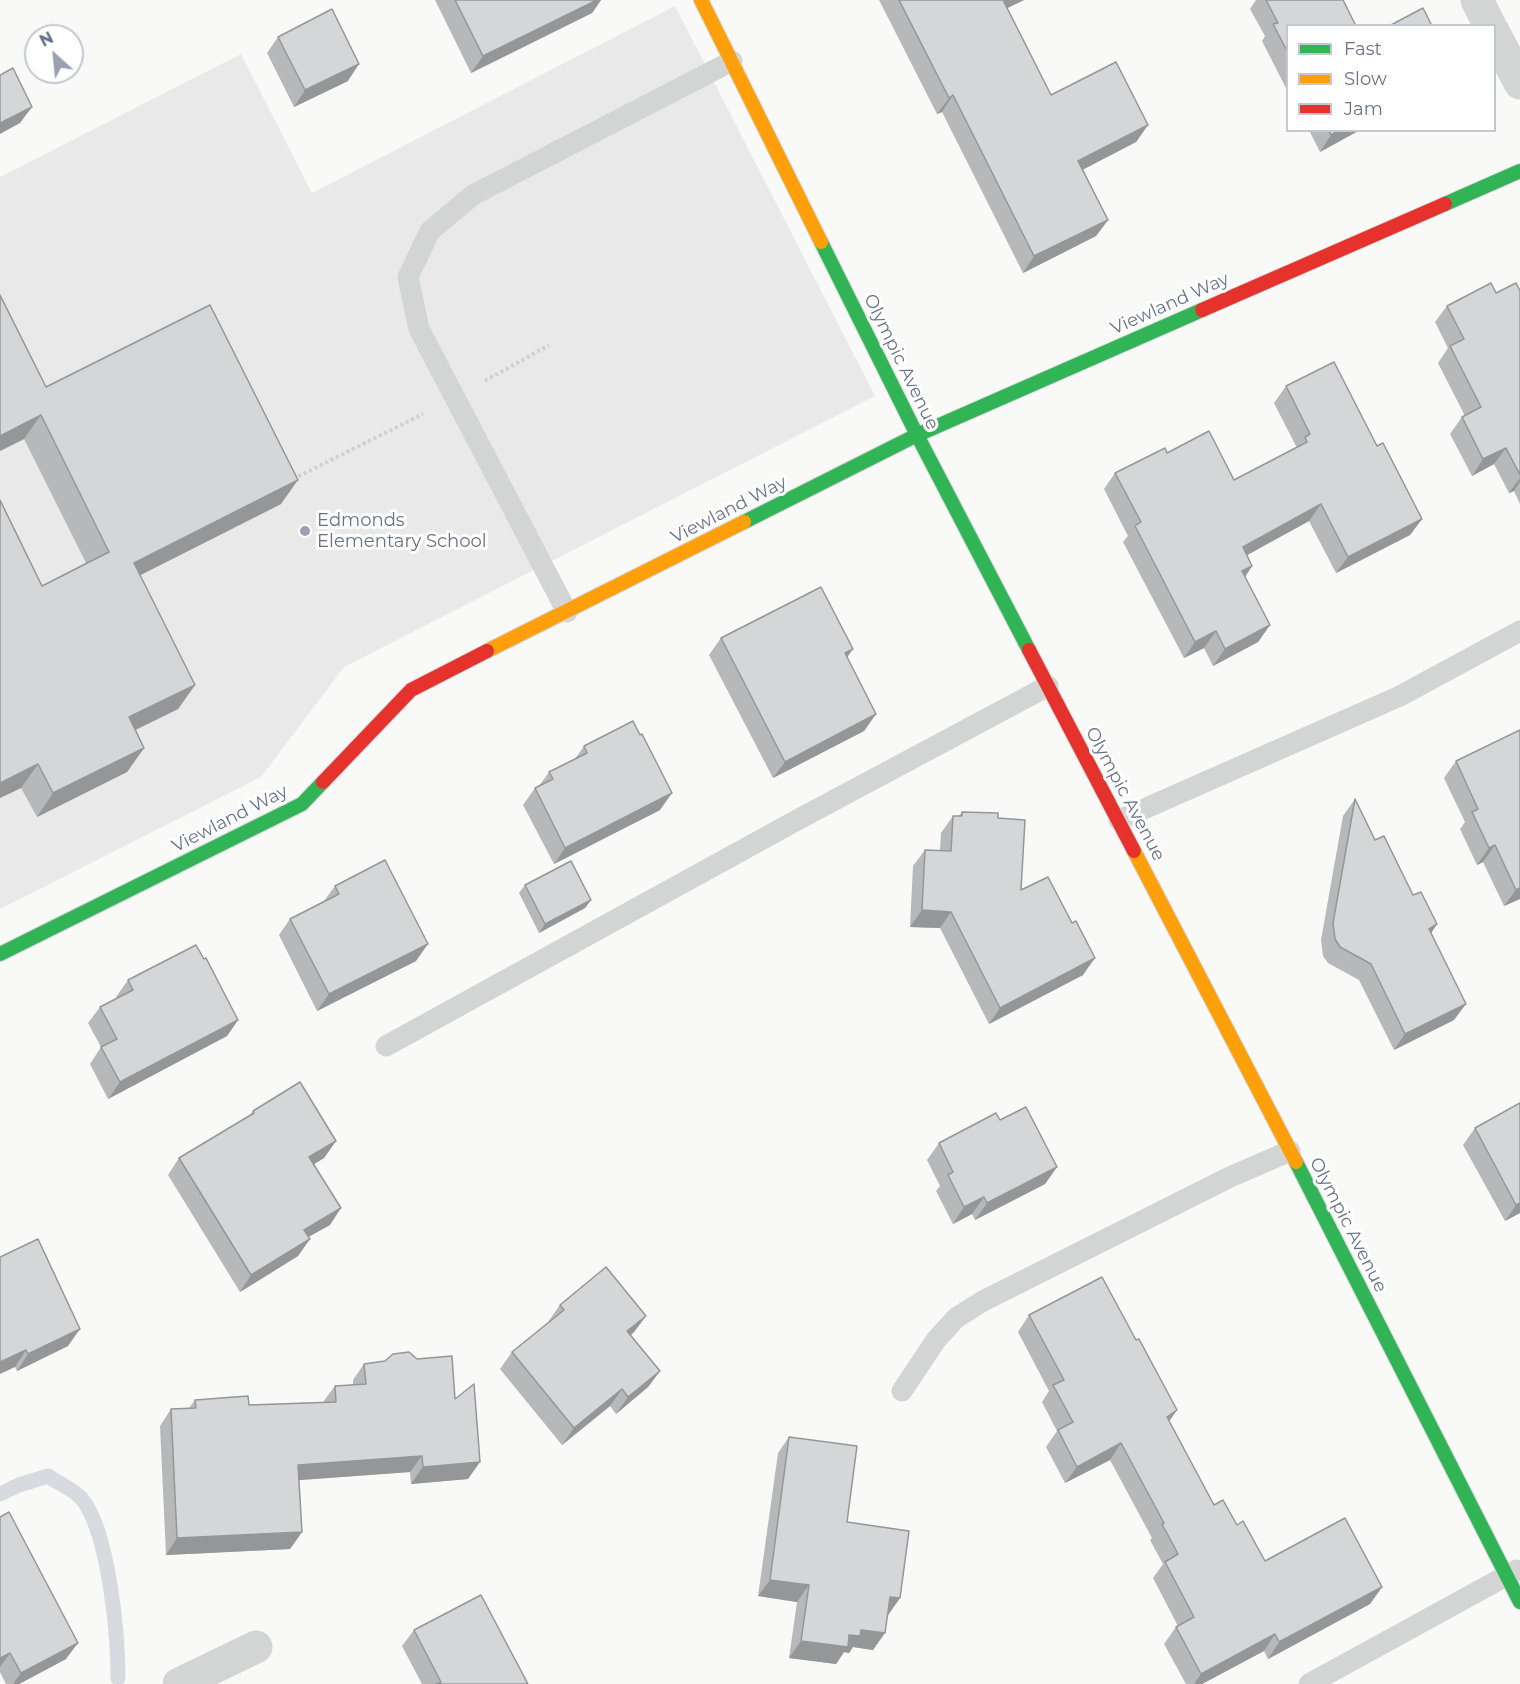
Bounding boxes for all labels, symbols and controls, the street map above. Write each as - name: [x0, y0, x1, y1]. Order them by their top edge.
- north arrow: [24, 24, 84, 84]
- legend: [1286, 24, 1496, 132]
- text: N: [36, 28, 57, 51]
- text: Fast: [1344, 38, 1382, 60]
- text: Slow: [1344, 68, 1387, 90]
- text: Jam: [1344, 98, 1383, 120]
- street label: Viewland Way: [1108, 268, 1232, 340]
- street label: Olympic Avenue: [859, 291, 943, 433]
- street label: Viewland Way: [667, 472, 791, 548]
- place label: Edmonds Elementary School: [317, 510, 487, 552]
- marker: Edmonds Elementary School: [298, 524, 312, 538]
- street label: Olympic Avenue: [1081, 723, 1169, 865]
- street label: Viewland Way: [168, 781, 292, 857]
- street label: Olympic Avenue: [1305, 1154, 1391, 1296]

